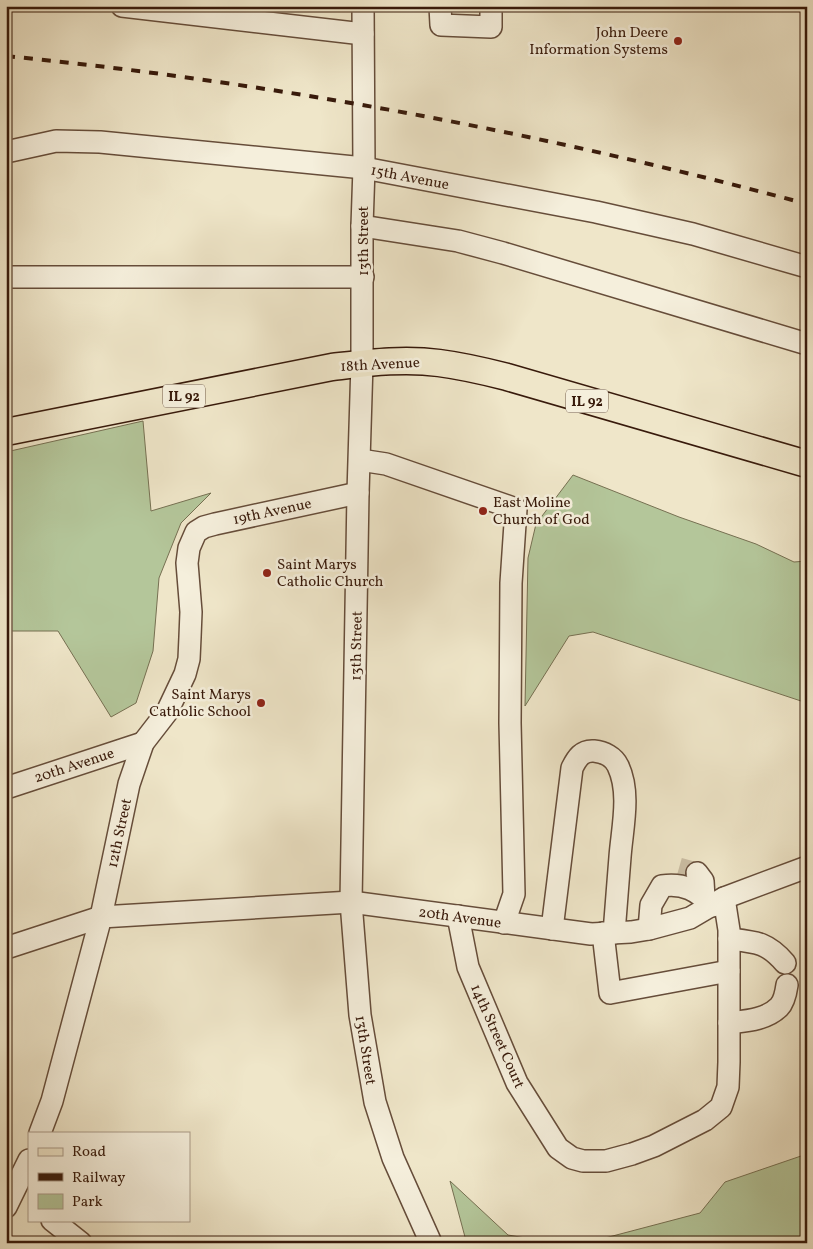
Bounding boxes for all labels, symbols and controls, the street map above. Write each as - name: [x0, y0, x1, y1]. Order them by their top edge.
- place label: John Deere Information Systems: [529, 23, 668, 61]
- marker: John Deere Information Systems: [672, 35, 684, 47]
- street label: 15th Avenue: [369, 161, 451, 196]
- street label: 13th Street: [354, 206, 375, 276]
- street label: 18th Avenue: [340, 353, 420, 378]
- road number: IL 92: [163, 384, 205, 408]
- road number: IL 92: [566, 390, 608, 412]
- place label: East Moline Church of God: [493, 493, 590, 531]
- street label: 19th Avenue: [231, 494, 314, 531]
- marker: East Moline Church of God: [477, 505, 489, 517]
- place label: Saint Marys Catholic Church: [277, 555, 384, 593]
- marker: Saint Marys Catholic Church: [261, 567, 273, 579]
- street label: 13th Street: [346, 611, 369, 681]
- place label: Saint Marys Catholic School: [149, 685, 251, 723]
- marker: Saint Marys Catholic School: [255, 697, 267, 709]
- street label: 20th Avenue: [32, 744, 117, 789]
- street label: 12th Street: [103, 797, 138, 870]
- street label: 20th Avenue: [417, 902, 502, 935]
- street label: 14th Street Court: [464, 981, 529, 1092]
- street label: 13th Street: [349, 1014, 380, 1086]
- legend: [28, 1132, 190, 1222]
- text: Road: [72, 1142, 106, 1163]
- text: Railway: [72, 1168, 125, 1189]
- text: Park: [72, 1192, 103, 1213]

